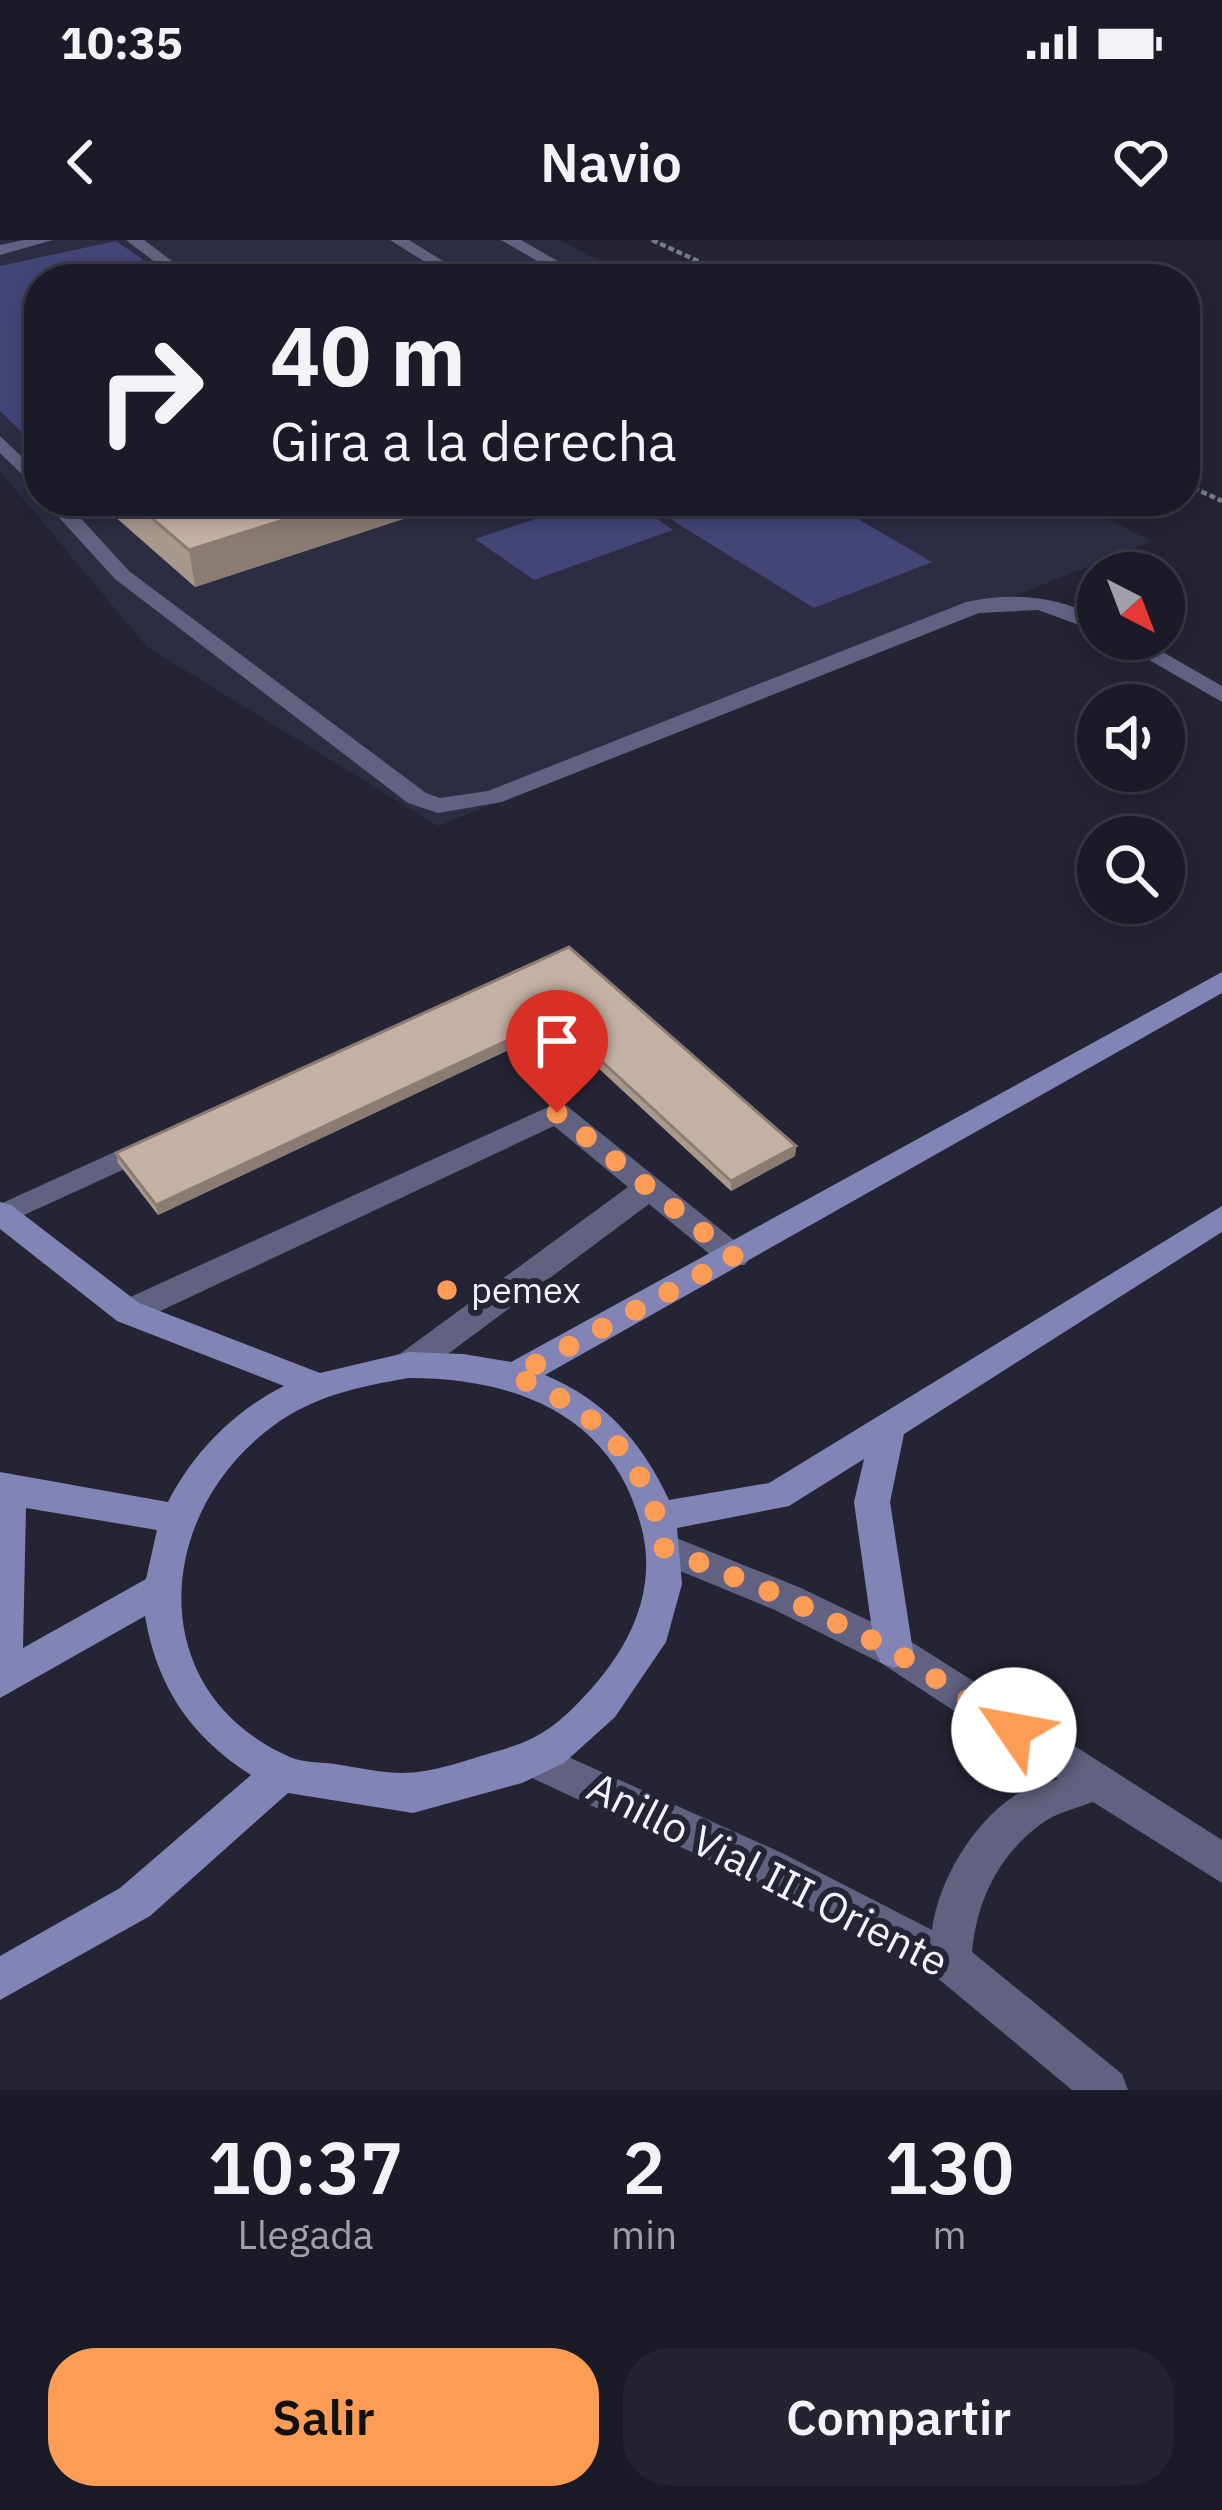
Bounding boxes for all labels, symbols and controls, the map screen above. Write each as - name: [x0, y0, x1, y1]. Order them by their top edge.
- text: 10:35: [60, 13, 183, 71]
- text: Navio: [540, 127, 682, 197]
- icon: back: [48, 129, 114, 195]
- icon: heart: [1108, 129, 1174, 195]
- text: 40 m: [270, 300, 466, 409]
- icon: right: [72, 312, 228, 468]
- text: Gira a la derecha: [270, 406, 677, 476]
- north arrow: [1077, 552, 1185, 660]
- map controls: [1077, 552, 1185, 924]
- button: sound: [1077, 684, 1185, 792]
- button: search: [1077, 816, 1185, 924]
- pin: [506, 990, 608, 1113]
- icon: arrive: [524, 1008, 590, 1074]
- place label: pemex: [471, 1266, 581, 1313]
- marker: pemex: [434, 1277, 460, 1303]
- position arrow: [951, 1667, 1077, 1793]
- street label: Anillo Vial III Oriente: [579, 1759, 958, 1988]
- text: 10:37: [208, 2120, 403, 2214]
- text: 2: [622, 2120, 666, 2214]
- text: 130: [885, 2120, 1014, 2214]
- text: Llegada: [237, 2209, 374, 2260]
- text: min: [611, 2209, 677, 2260]
- text: m: [932, 2209, 967, 2260]
- button: Salir: [48, 2348, 599, 2486]
- button: Compartir: [623, 2348, 1174, 2486]

